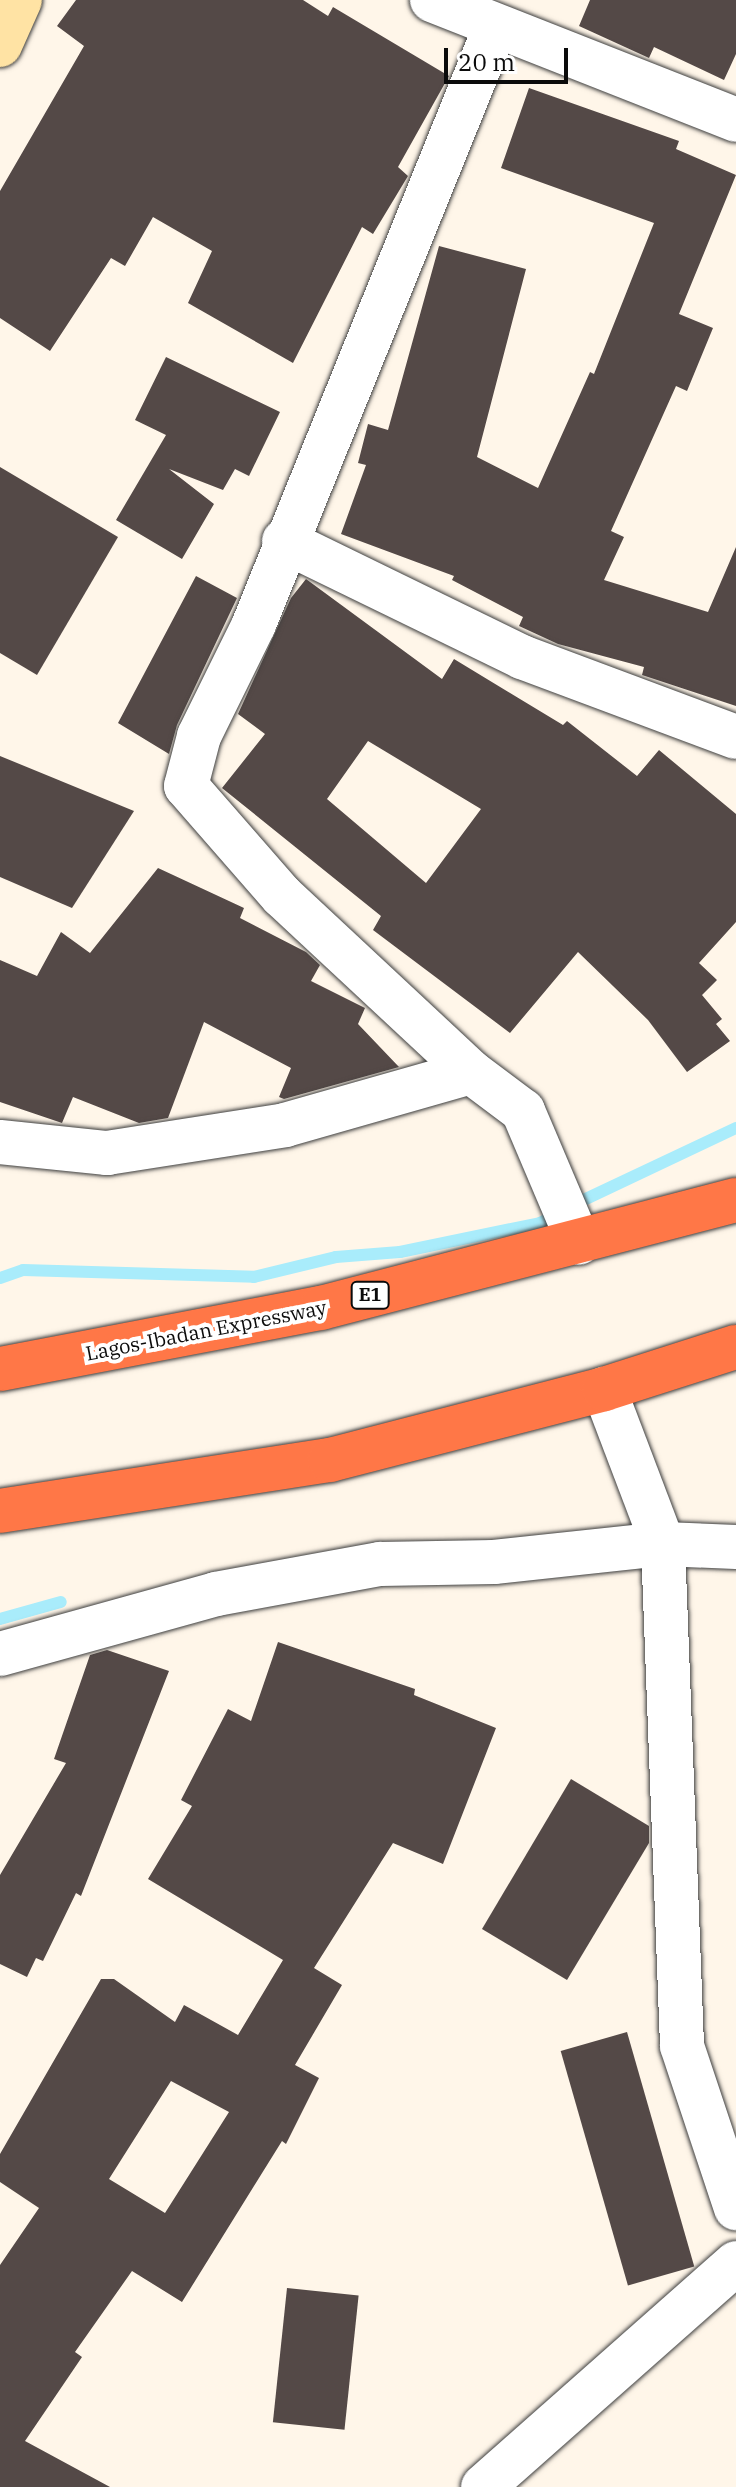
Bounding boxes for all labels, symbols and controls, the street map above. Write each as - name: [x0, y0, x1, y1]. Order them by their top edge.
- scale bar: [448, 32, 572, 82]
- text: 20 m: [458, 46, 515, 78]
- road number: E1: [350, 1281, 390, 1309]
- street label: Lagos-Ibadan Expressway: [84, 1295, 328, 1365]

